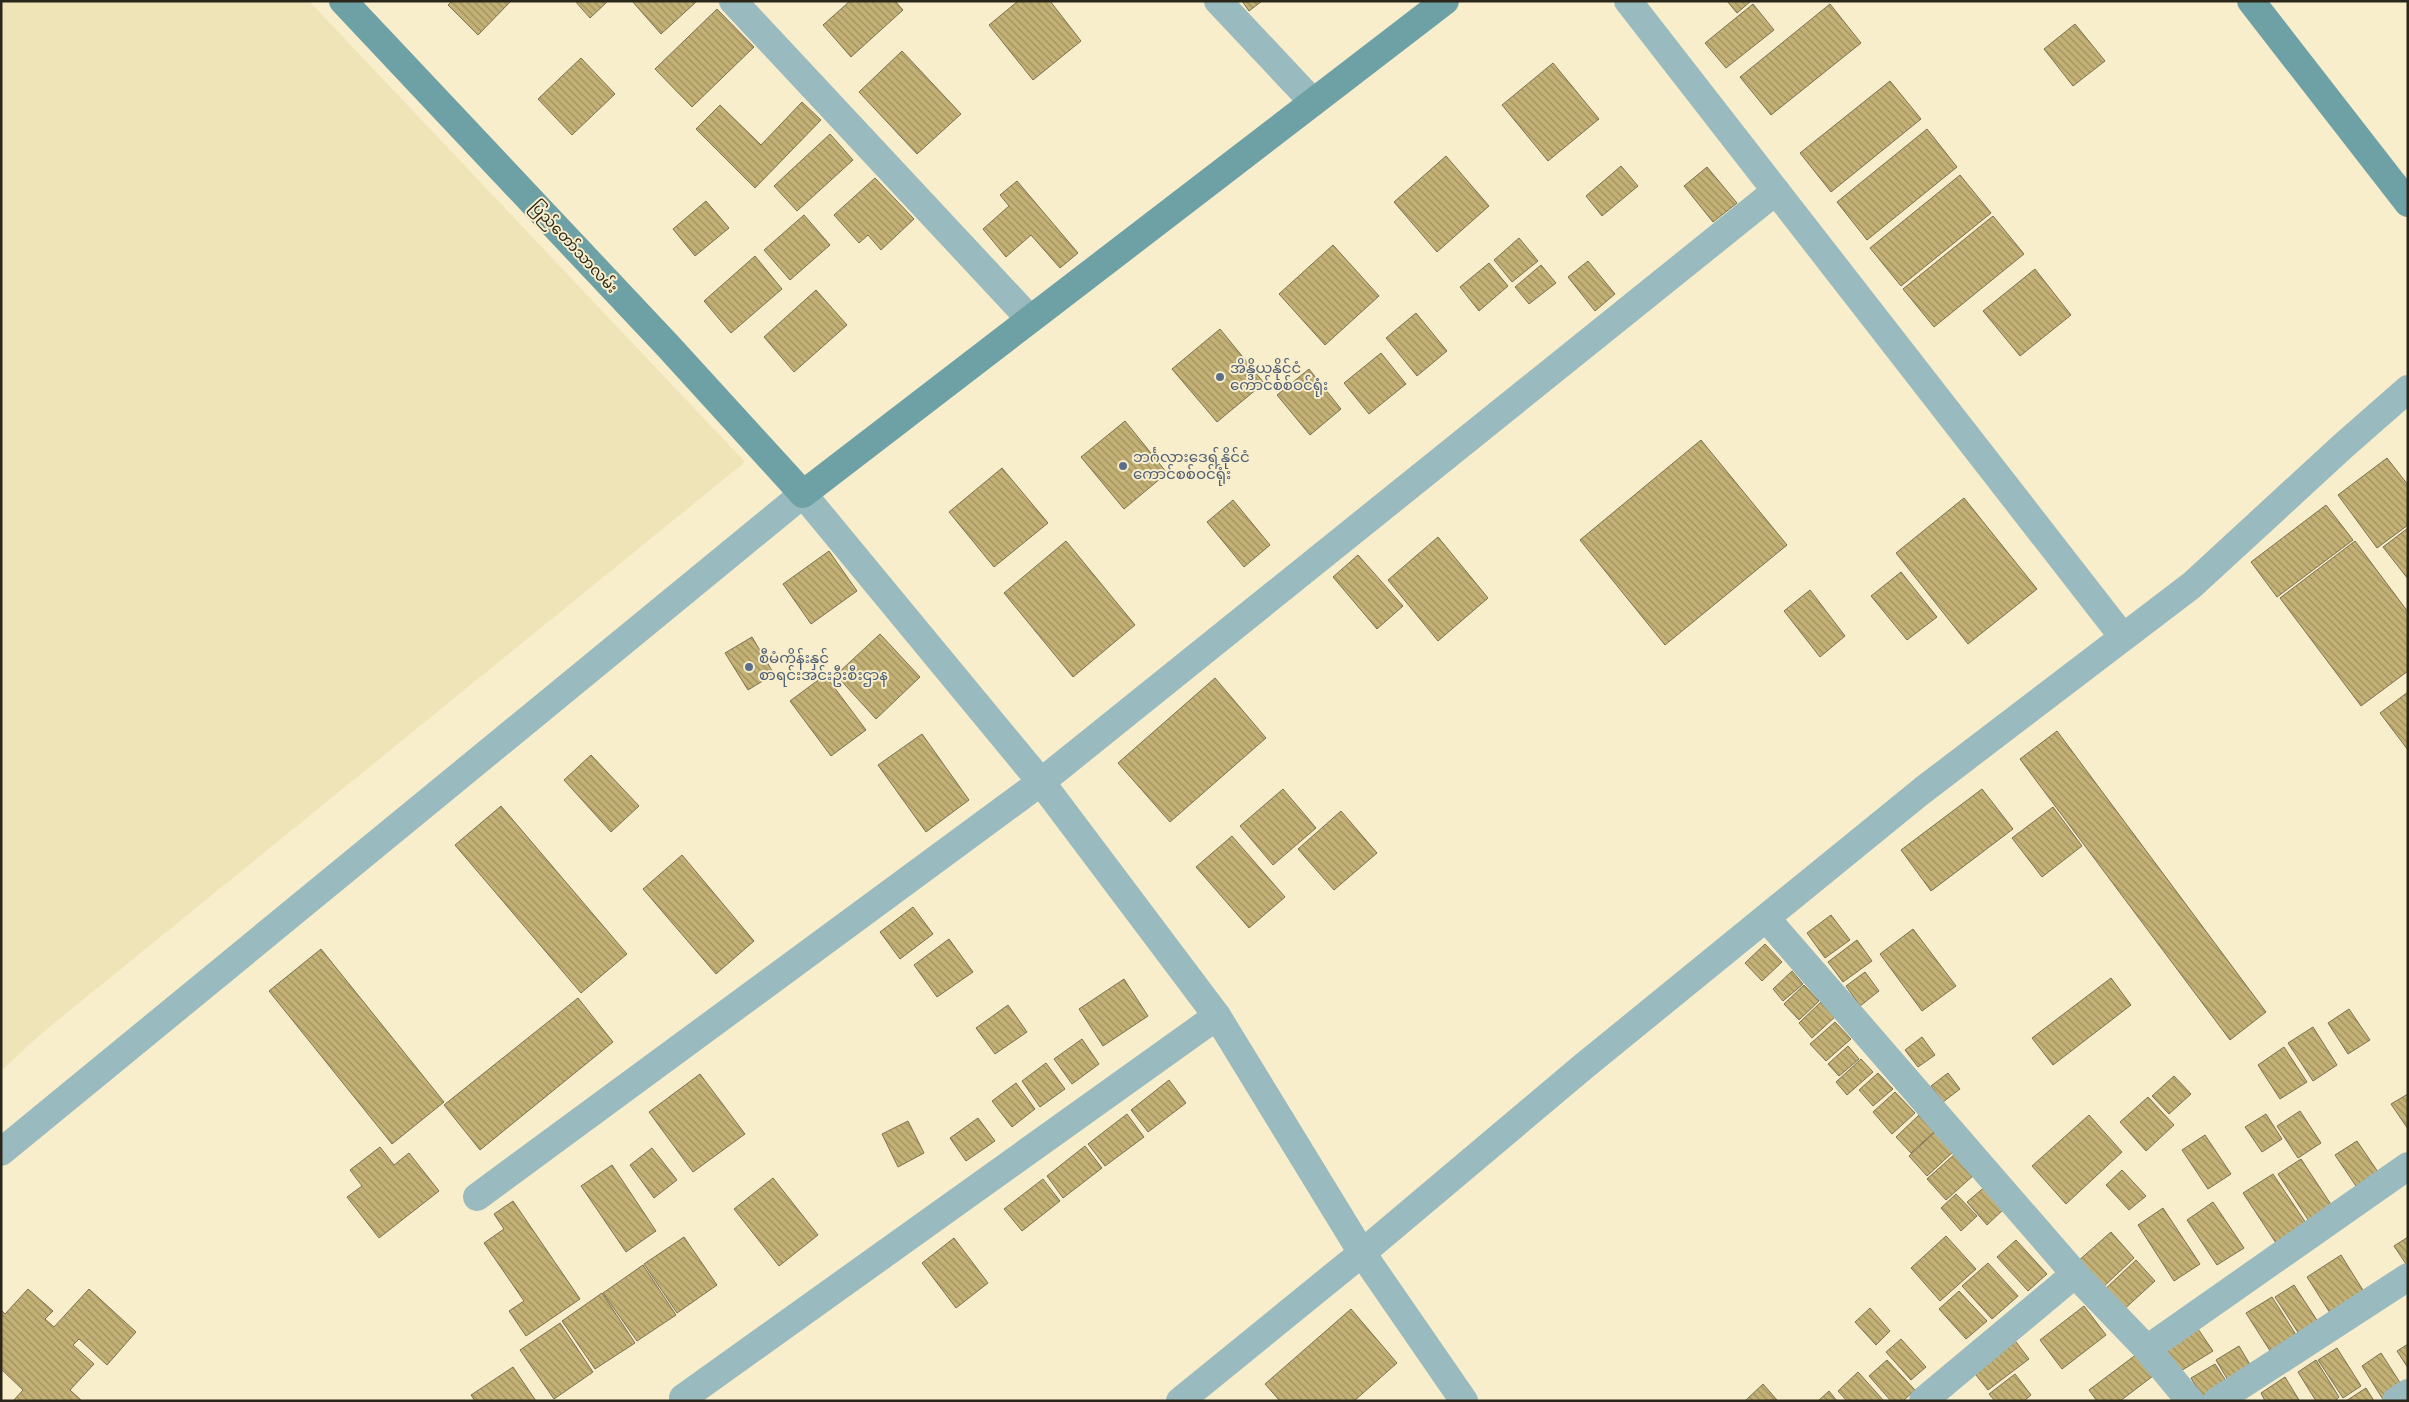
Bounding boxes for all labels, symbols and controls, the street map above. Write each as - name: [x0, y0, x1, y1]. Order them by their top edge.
- street label: ပြည်တော်သာလမ်း: [525, 197, 622, 299]
- place label: အိန္ဒိယနိုင်ငံ ကောင်စစ်ဝင်ရုံး: [1230, 358, 1328, 397]
- marker: အိန္ဒိယနိုင်ငံ ကောင်စစ်ဝင်ရုံး: [1214, 371, 1226, 383]
- place label: ဘင်္ဂလားဒေရှ့်နိုင်ငံ ကောင်စစ်ဝင်ရုံး: [1133, 447, 1250, 486]
- marker: ဘင်္ဂလားဒေရှ့်နိုင်ငံ ကောင်စစ်ဝင်ရုံး: [1117, 460, 1129, 472]
- place label: စီမံကိန်းနှင့် စာရင်းအင်းဦးစီးဌာန: [759, 648, 888, 687]
- marker: စီမံကိန်းနှင့် စာရင်းအင်းဦးစီးဌာန: [743, 661, 755, 673]

